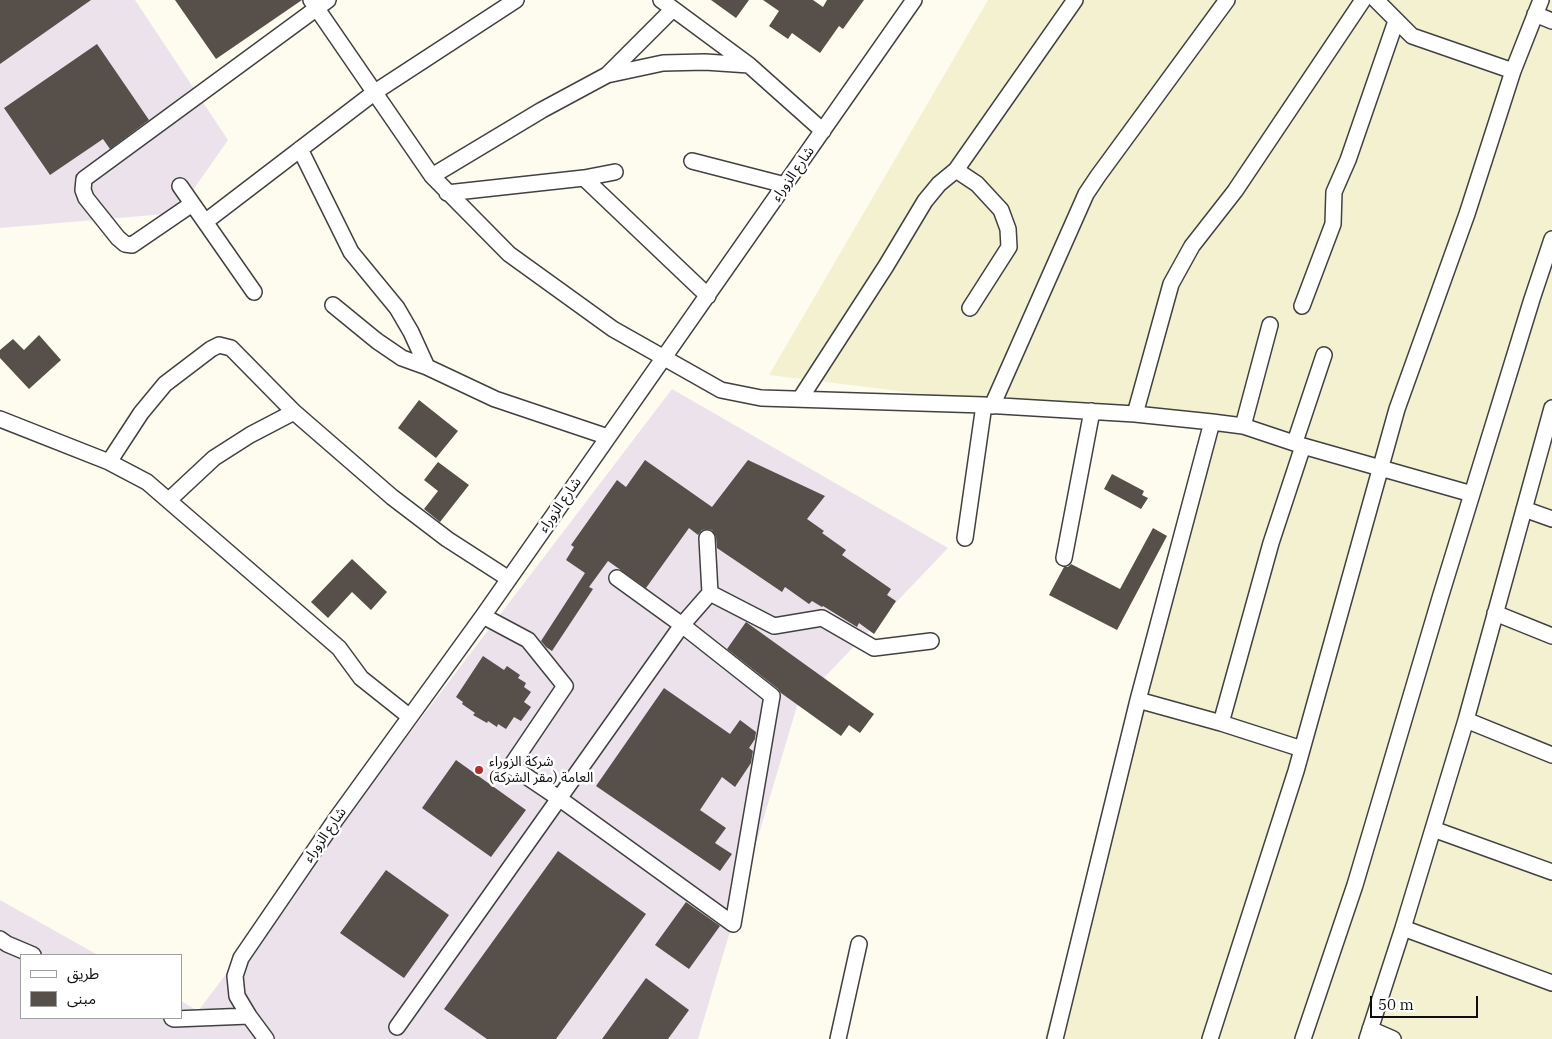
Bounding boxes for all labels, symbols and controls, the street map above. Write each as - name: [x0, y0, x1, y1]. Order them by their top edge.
- street label: شارع الزوراء: [768, 143, 818, 205]
- street label: شارع الزوراء: [535, 474, 585, 536]
- place label: شركة الزوراء العامة (مقر الشركة): [489, 754, 593, 786]
- marker: شركة الزوراء العامة (مقر الشركة): [473, 764, 485, 776]
- street label: شارع الزوراء: [300, 804, 350, 866]
- legend: [20, 954, 182, 1019]
- text: طريق: [67, 964, 99, 983]
- scale bar: [1372, 986, 1480, 1018]
- text: مبنى: [67, 989, 96, 1008]
- text: 50 m: [1378, 995, 1414, 1014]

